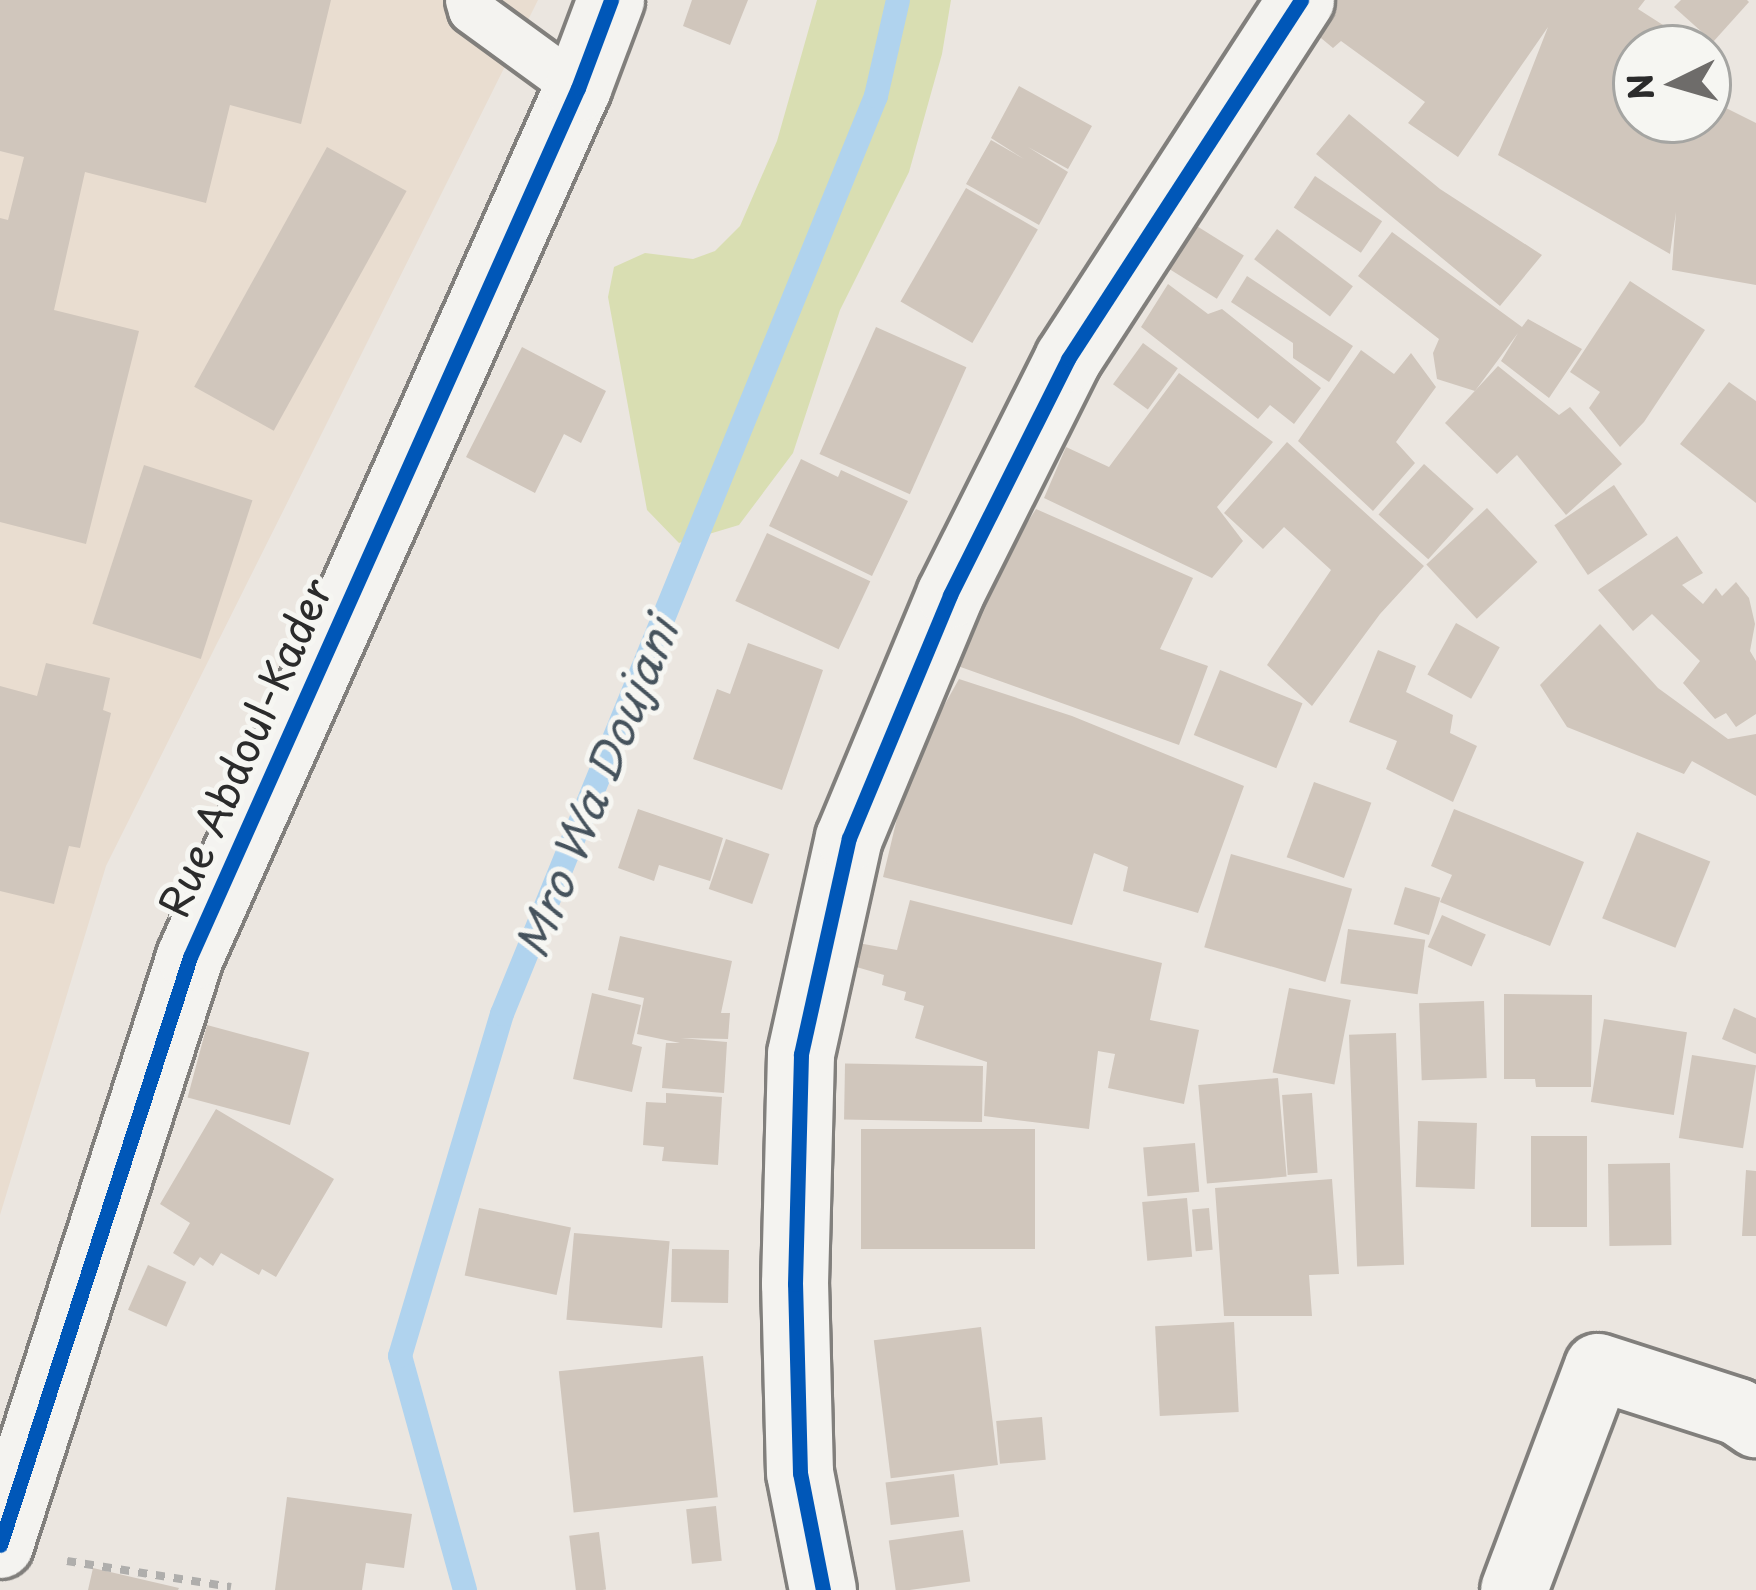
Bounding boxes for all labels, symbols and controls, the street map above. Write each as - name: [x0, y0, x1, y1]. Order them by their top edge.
- north arrow: [1612, 24, 1732, 144]
- text: N: [1613, 72, 1665, 102]
- street label: Rue Abdoul-Kader: [147, 570, 341, 924]
- water label: Mro Wa Doujani: [503, 610, 687, 964]

